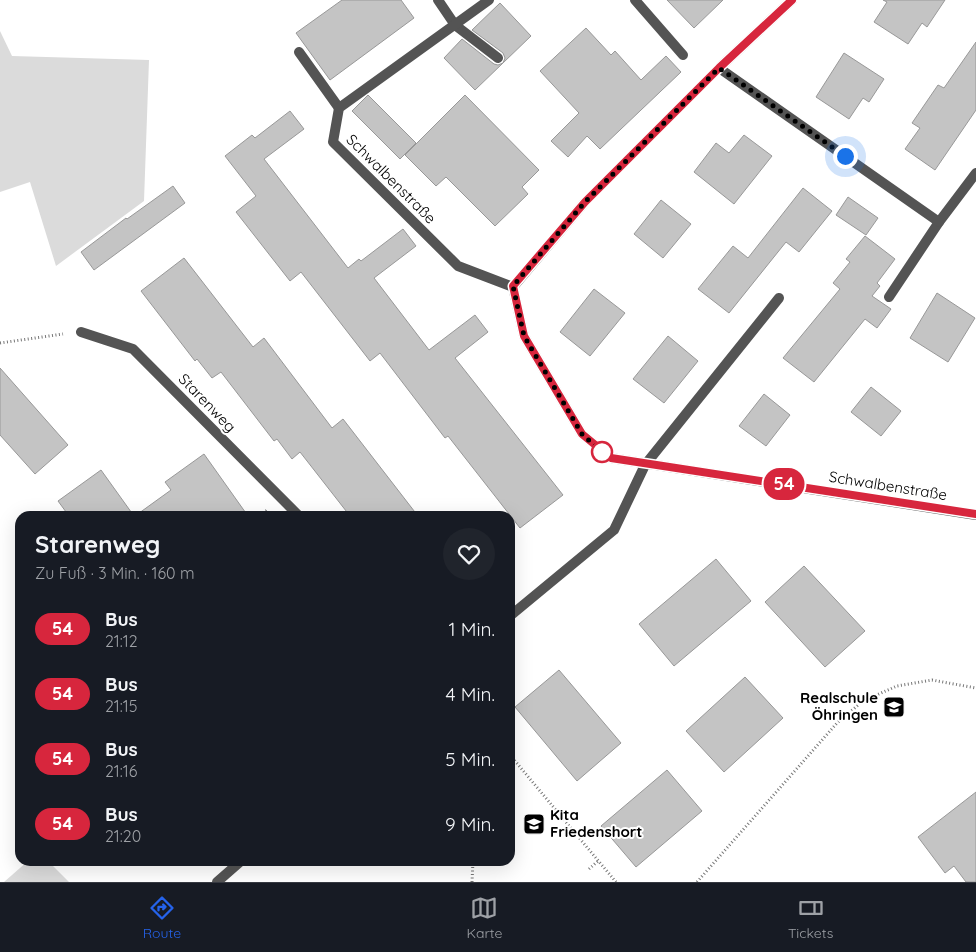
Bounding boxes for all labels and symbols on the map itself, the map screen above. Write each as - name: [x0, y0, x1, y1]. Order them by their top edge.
- street label: Schwalbenstraße: [342, 130, 440, 228]
- your location: [833, 144, 858, 169]
- street label: Starenweg: [175, 369, 240, 436]
- unlabelled marker: [591, 441, 613, 463]
- street label: Schwalbenstraße: [828, 467, 948, 504]
- line badge: 54: [762, 468, 806, 500]
- place label: Realschule Öhringen: [800, 688, 878, 724]
- school or university icon: Realschule Öhringen: [882, 695, 906, 719]
- place label: Kita Friedenshort: [550, 805, 642, 841]
- school or university icon: Kita Friedenshort: [522, 812, 546, 836]

